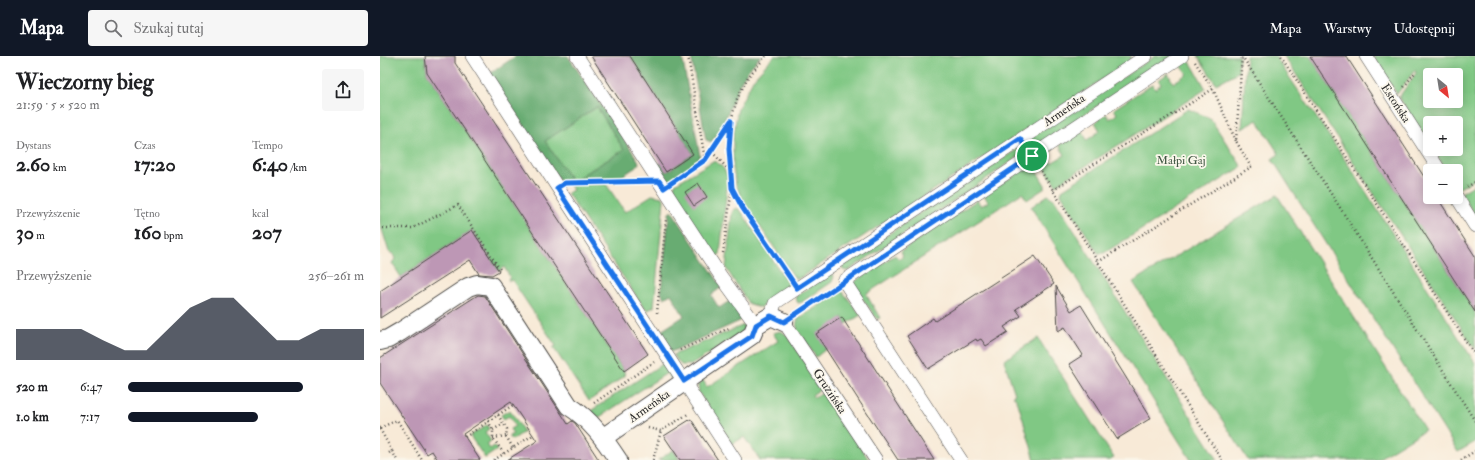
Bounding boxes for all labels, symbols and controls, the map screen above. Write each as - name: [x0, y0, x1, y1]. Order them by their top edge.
- search box: [88, 10, 368, 46]
- text: Mapa: [20, 16, 64, 40]
- icon: search: [102, 17, 124, 39]
- text: Szukaj tutaj: [134, 19, 204, 38]
- text: Mapa: [1269, 20, 1301, 37]
- text: Warstwy: [1323, 20, 1372, 37]
- text: Udostępnij: [1394, 20, 1455, 37]
- text: Wieczorny bieg: [16, 68, 154, 96]
- north arrow: [1423, 68, 1463, 108]
- map controls: [1423, 68, 1463, 204]
- button: share: [322, 69, 364, 111]
- street label: Estońska: [1378, 81, 1414, 126]
- street label: Armeńska: [1040, 90, 1089, 130]
- text: 21:59 · 5 × 520 m: [16, 97, 100, 113]
- button: +: [1423, 116, 1463, 156]
- text: Dystans: [16, 139, 51, 152]
- text: Czas: [134, 139, 156, 152]
- text: Tempo: [252, 139, 283, 152]
- pin: [1015, 139, 1049, 173]
- icon: arrive: [1021, 145, 1043, 167]
- text: 2.60: [16, 152, 50, 177]
- text: 17:20: [134, 152, 176, 177]
- text: 6:40: [252, 152, 288, 177]
- park label: Małpi Gaj: [1156, 153, 1206, 168]
- text: km: [50, 161, 66, 174]
- text: /km: [288, 161, 307, 174]
- button: −: [1423, 164, 1463, 204]
- text: Przewyższenie: [16, 207, 80, 220]
- text: Tętno: [134, 207, 160, 220]
- text: kcal: [252, 207, 269, 220]
- text: 30: [16, 220, 34, 245]
- text: 160: [134, 220, 161, 245]
- text: 207: [252, 220, 282, 245]
- text: m: [34, 229, 45, 242]
- text: bpm: [161, 229, 183, 242]
- text: Przewyższenie: [16, 268, 92, 284]
- text: 256–261 m: [308, 268, 364, 284]
- street label: Gruzińska: [810, 366, 850, 417]
- text: 520 m: [16, 379, 48, 395]
- text: 6:47: [80, 379, 102, 395]
- street label: Armeńska: [625, 386, 674, 427]
- text: 1.0 km: [16, 409, 49, 425]
- text: 7:17: [80, 409, 100, 425]

